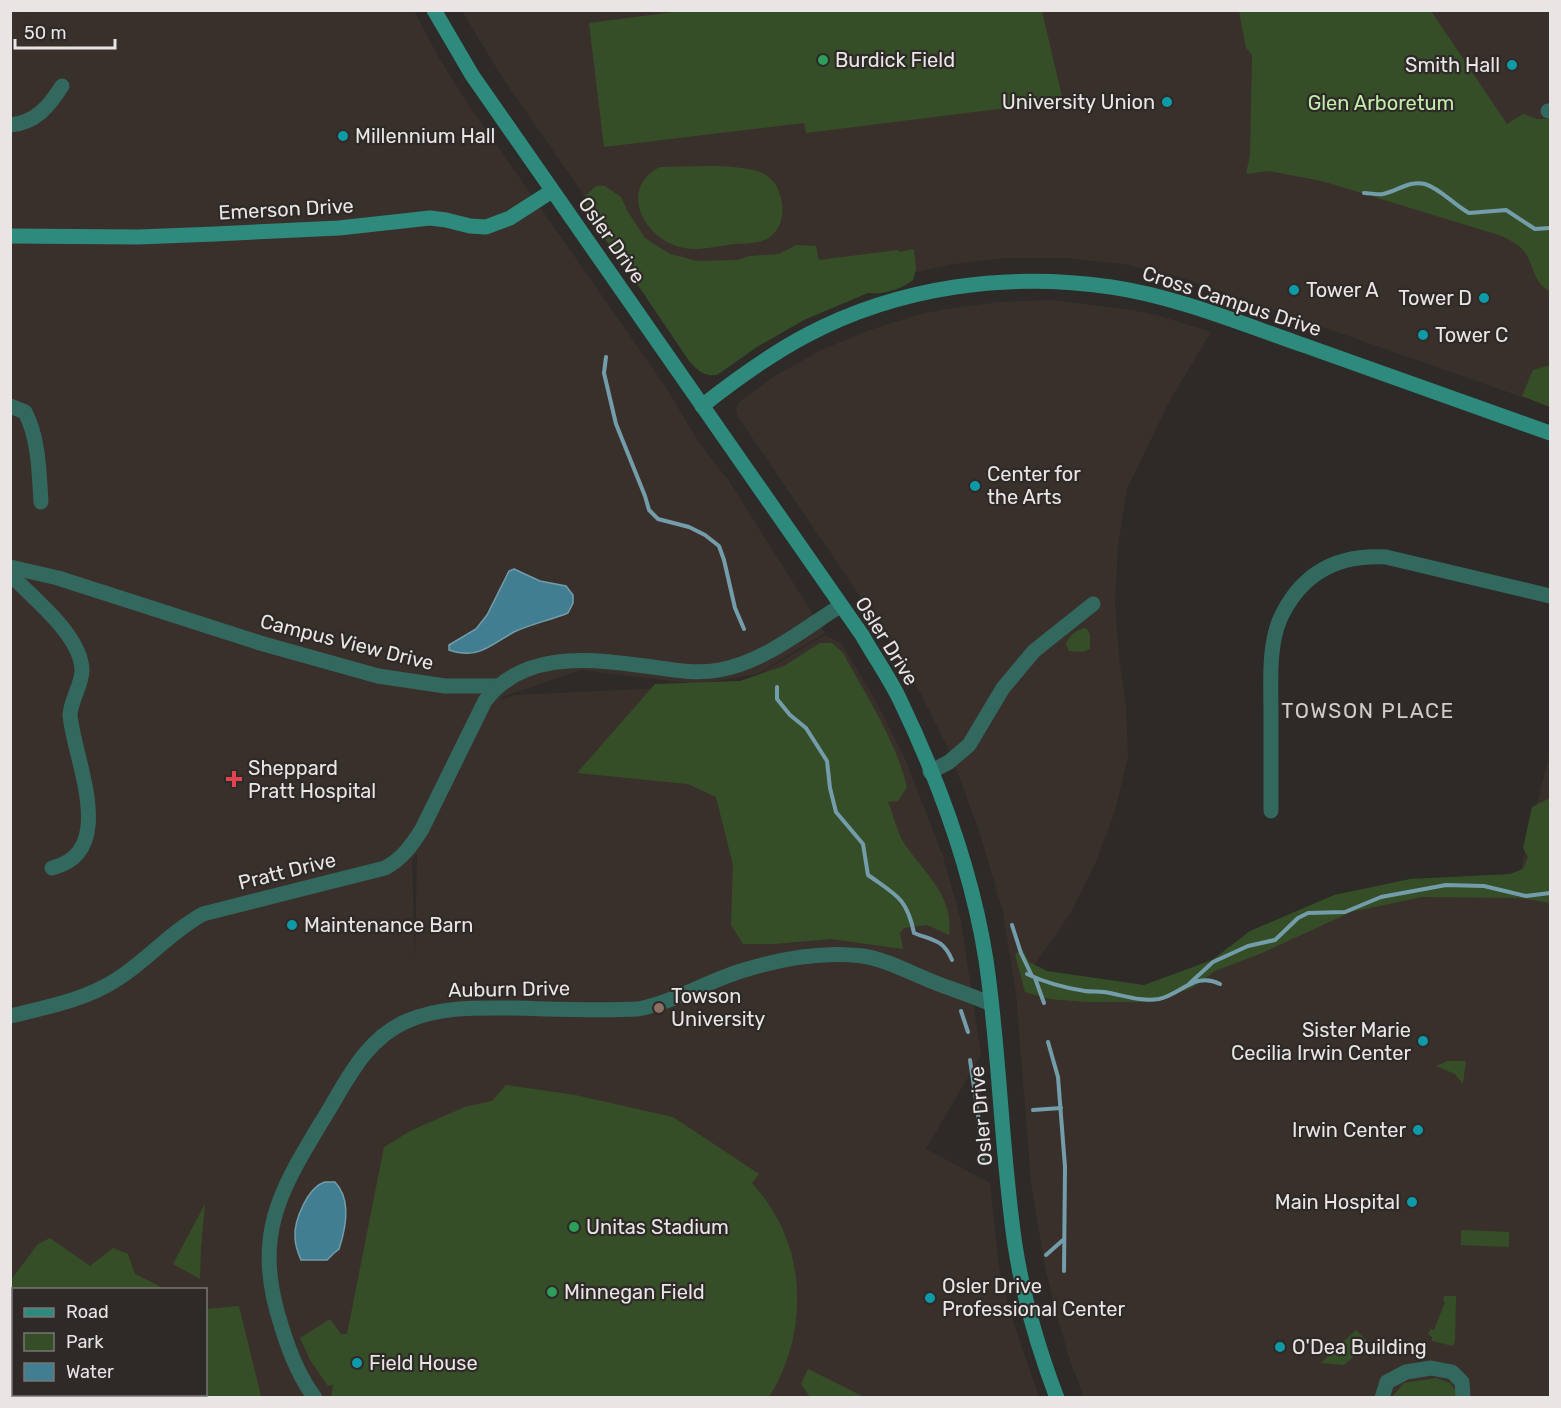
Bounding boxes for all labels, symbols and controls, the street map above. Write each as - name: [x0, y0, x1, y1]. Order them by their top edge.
- scale bar: [15, 12, 116, 50]
- text: 50 m: [24, 22, 67, 44]
- place label: Burdick Field: [835, 48, 955, 72]
- marker: Burdick Field: [816, 53, 830, 67]
- place label: Smith Hall: [1405, 53, 1500, 77]
- marker: Smith Hall: [1505, 58, 1519, 72]
- place label: University Union: [1002, 90, 1155, 114]
- park label: Glen Arboretum: [1308, 91, 1454, 115]
- marker: University Union: [1160, 95, 1174, 109]
- place label: Millennium Hall: [355, 124, 495, 148]
- marker: Millennium Hall: [336, 129, 350, 143]
- street label: Osler Drive: [573, 192, 651, 288]
- street label: Emerson Drive: [218, 193, 354, 225]
- street label: Cross Campus Drive: [1139, 261, 1325, 341]
- place label: Tower A: [1306, 278, 1379, 302]
- marker: Tower A: [1287, 283, 1301, 297]
- place label: Tower D: [1398, 286, 1472, 310]
- marker: Tower D: [1477, 291, 1491, 305]
- place label: Tower C: [1435, 323, 1508, 347]
- marker: Tower C: [1416, 328, 1430, 342]
- place label: Center for the Arts: [987, 462, 1081, 509]
- marker: Center for the Arts: [968, 479, 982, 493]
- street label: Osler Drive: [850, 592, 924, 690]
- street label: Campus View Drive: [258, 609, 436, 675]
- district label: TOWSON PLACE: [1281, 698, 1455, 723]
- place label: Sheppard Pratt Hospital: [248, 756, 376, 803]
- marker: Sheppard Pratt Hospital: [225, 770, 243, 788]
- street label: Pratt Drive: [236, 847, 338, 895]
- place label: Maintenance Barn: [304, 913, 473, 937]
- marker: Maintenance Barn: [285, 918, 299, 932]
- street label: Auburn Drive: [448, 976, 570, 1002]
- place label: Towson University: [671, 984, 765, 1031]
- marker: Towson University: [652, 1001, 666, 1015]
- place label: Sister Marie Cecilia Irwin Center: [1231, 1018, 1411, 1065]
- marker: Sister Marie Cecilia Irwin Center: [1416, 1034, 1430, 1048]
- street label: Osler Drive: [965, 1065, 997, 1167]
- place label: Irwin Center: [1292, 1118, 1406, 1142]
- marker: Irwin Center: [1411, 1123, 1425, 1137]
- place label: Main Hospital: [1275, 1190, 1400, 1214]
- marker: Main Hospital: [1405, 1195, 1419, 1209]
- place label: Unitas Stadium: [586, 1215, 729, 1239]
- marker: Unitas Stadium: [567, 1220, 581, 1234]
- place label: Osler Drive Professional Center: [942, 1274, 1125, 1321]
- place label: Minnegan Field: [564, 1280, 705, 1304]
- marker: Minnegan Field: [545, 1285, 559, 1299]
- legend: [12, 1288, 207, 1396]
- marker: Osler Drive Professional Center: [923, 1291, 937, 1305]
- text: Road: [66, 1301, 109, 1323]
- text: Park: [66, 1331, 104, 1353]
- place label: O'Dea Building: [1292, 1335, 1427, 1359]
- marker: O'Dea Building: [1273, 1340, 1287, 1354]
- place label: Field House: [369, 1351, 478, 1375]
- marker: Field House: [350, 1356, 364, 1370]
- text: Water: [66, 1361, 114, 1383]

